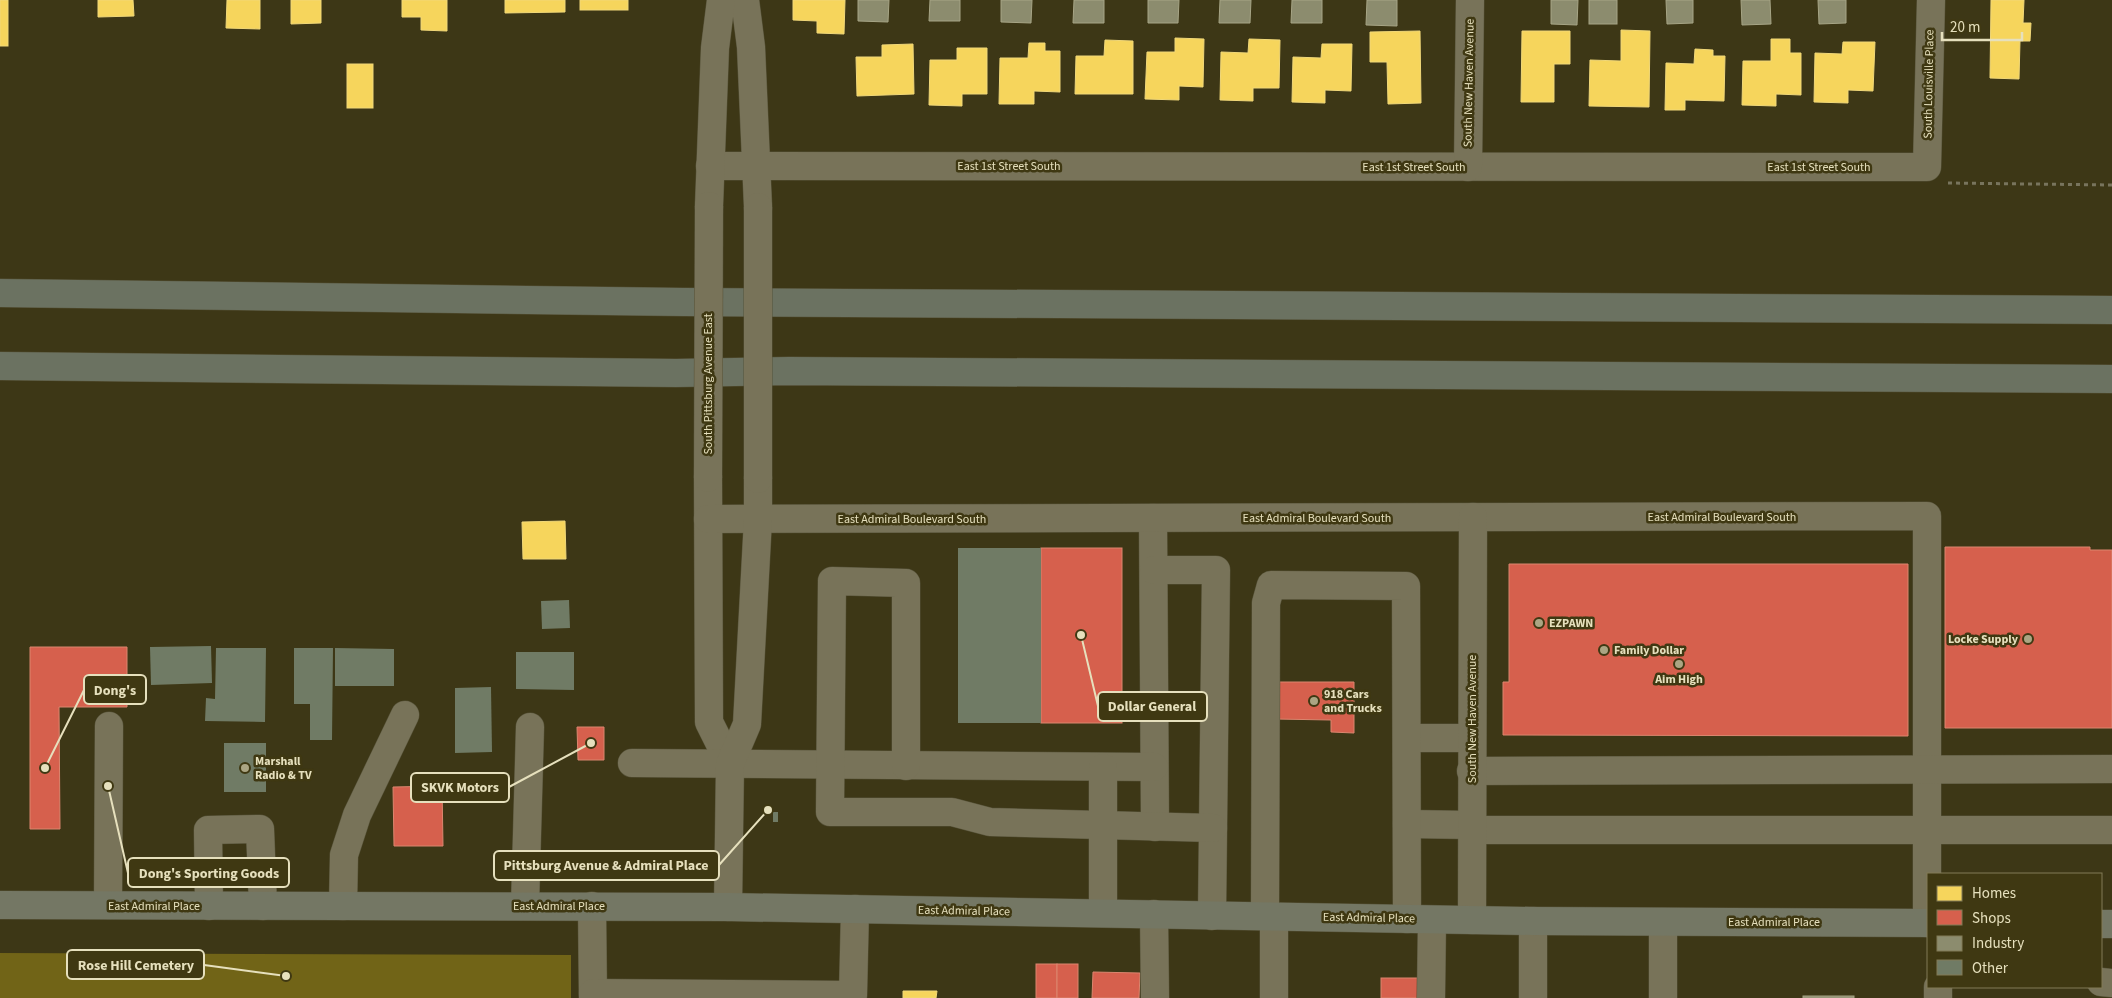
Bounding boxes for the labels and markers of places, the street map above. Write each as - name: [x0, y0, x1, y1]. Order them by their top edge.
- place label: EZPAWN: [1549, 615, 1593, 632]
- marker: EZPAWN: [1533, 617, 1545, 629]
- place label: Locke Supply: [1948, 631, 2019, 648]
- marker: Locke Supply: [2022, 633, 2034, 645]
- place label: Family Dollar: [1614, 642, 1684, 659]
- marker: Family Dollar: [1598, 644, 1610, 656]
- marker: Aim High: [1673, 658, 1685, 670]
- place label: Aim High: [1654, 671, 1703, 688]
- callout: Dong's: [84, 675, 146, 704]
- place label: 918 Cars and Trucks: [1324, 686, 1382, 717]
- callout: Dollar General: [1098, 692, 1207, 721]
- marker: 918 Cars and Trucks: [1308, 695, 1320, 707]
- place label: Marshall Radio & TV: [255, 753, 312, 784]
- marker: Marshall Radio & TV: [239, 762, 251, 774]
- callout: SKVK Motors: [411, 773, 509, 802]
- callout: Pittsburg Avenue & Admiral Place: [494, 851, 719, 880]
- callout: Dong's Sporting Goods: [128, 858, 289, 887]
- callout: Rose Hill Cemetery: [67, 950, 204, 979]

